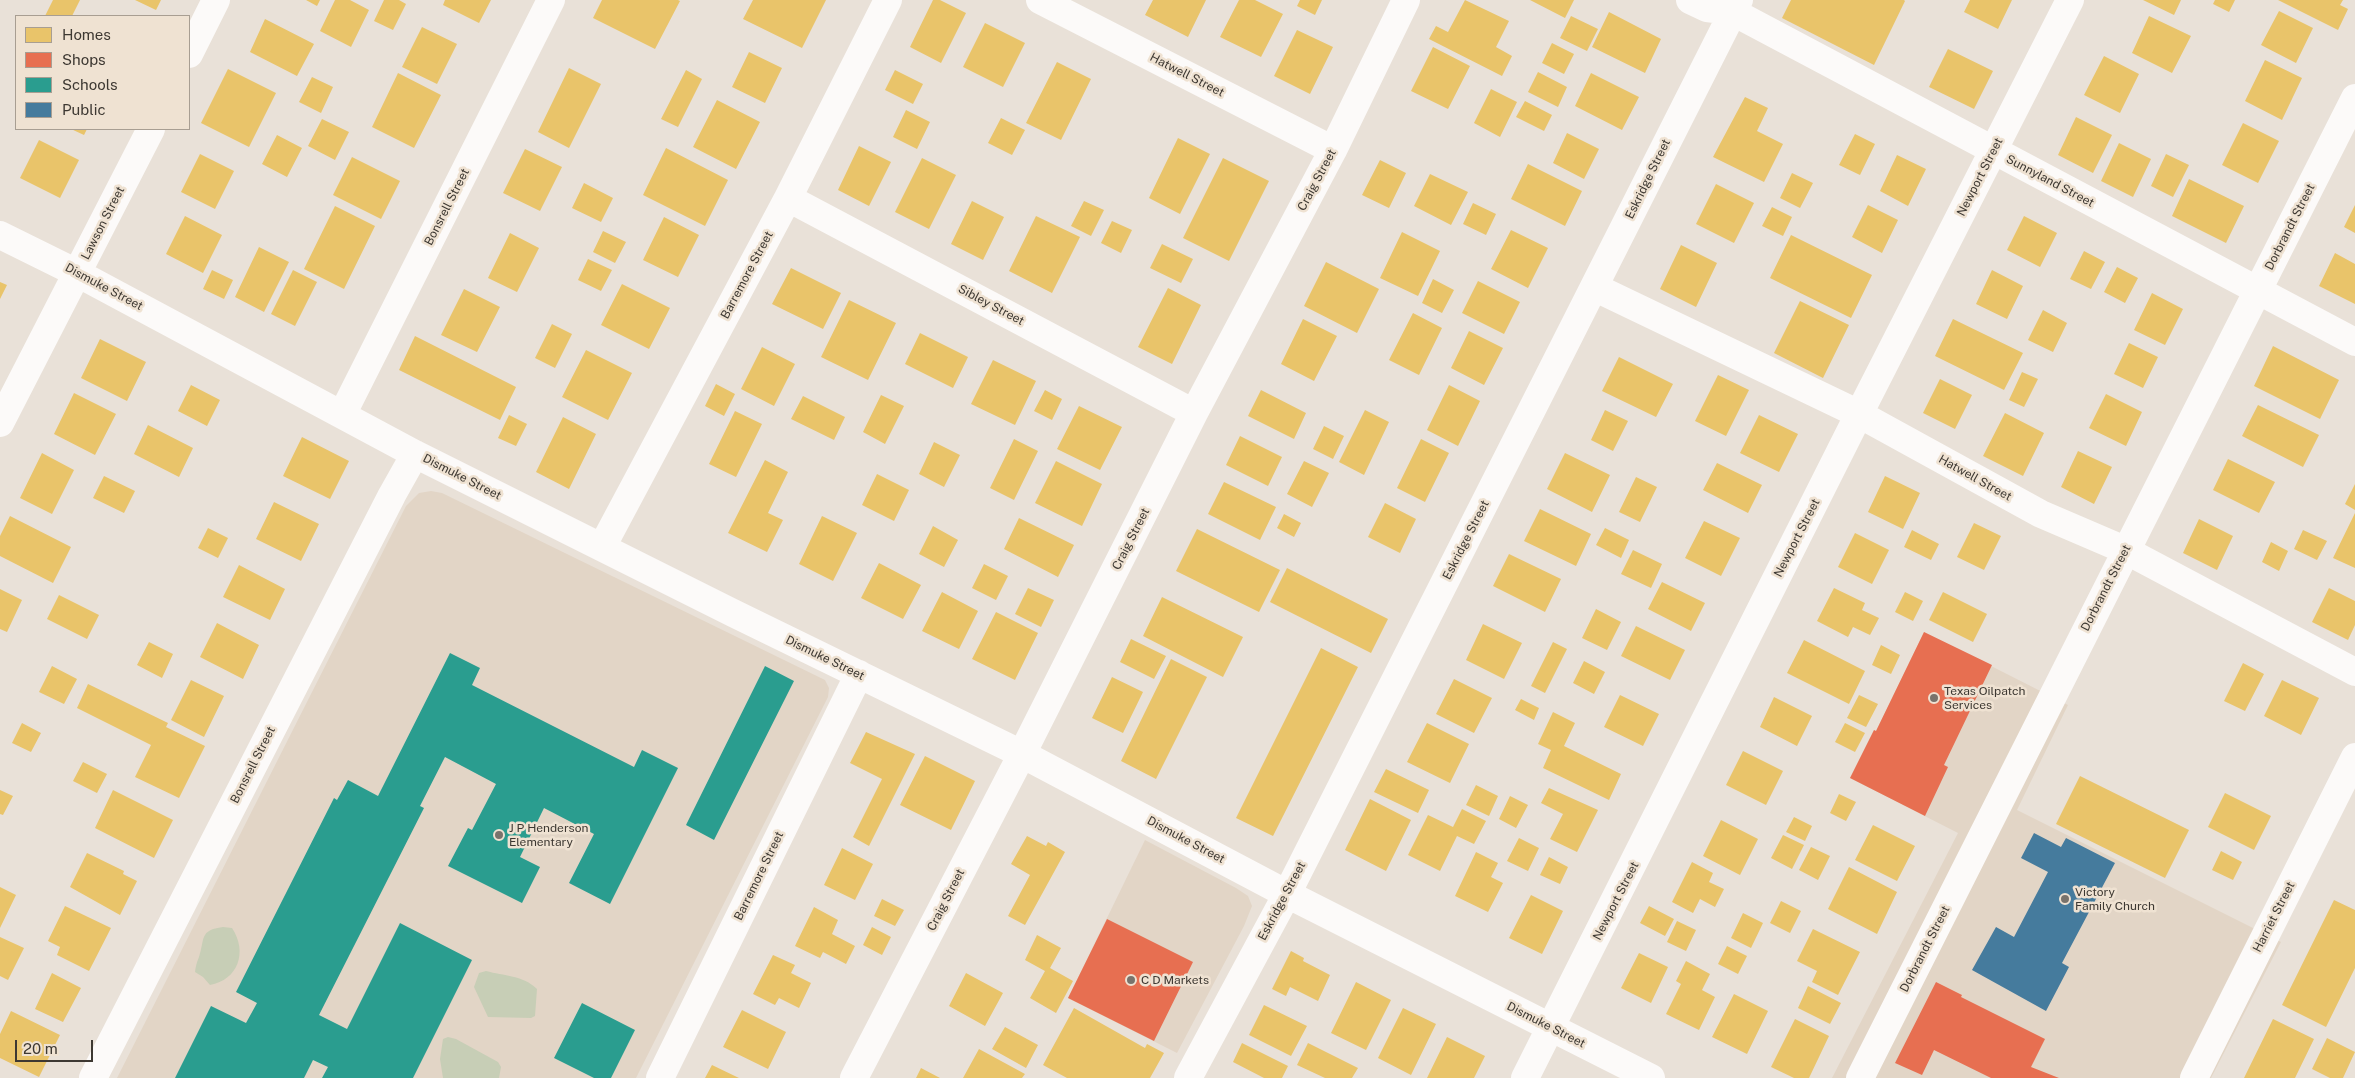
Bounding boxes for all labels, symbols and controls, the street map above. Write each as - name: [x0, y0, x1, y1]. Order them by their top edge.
- legend: [15, 15, 190, 130]
- text: Homes: [62, 26, 111, 43]
- street label: Hatwell Street: [1148, 50, 1226, 100]
- text: Shops: [62, 51, 106, 68]
- text: Schools: [62, 76, 118, 93]
- text: Public: [62, 101, 106, 118]
- street label: Newport Street: [1954, 135, 2006, 219]
- street label: Eskridge Street: [1622, 137, 1674, 221]
- street label: Craig Street: [1295, 147, 1339, 213]
- street label: Sunnyland Street: [2004, 152, 2096, 210]
- street label: Bonsrell Street: [421, 166, 473, 248]
- street label: Dorbrandt Street: [2262, 182, 2318, 272]
- street label: Lawson Street: [78, 184, 128, 262]
- street label: Barremore Street: [718, 229, 776, 321]
- street label: Dismuke Street: [63, 260, 145, 314]
- street label: Sibley Street: [956, 282, 1026, 328]
- street label: Dismuke Street: [420, 451, 504, 503]
- street label: Hatwell Street: [1936, 452, 2014, 504]
- street label: Newport Street: [1771, 496, 1823, 580]
- street label: Eskridge Street: [1440, 498, 1492, 582]
- street label: Craig Street: [1109, 506, 1153, 572]
- street label: Dorbrandt Street: [2078, 543, 2134, 633]
- street label: Dismuke Street: [783, 633, 867, 683]
- place label: Texas Oilpatch Services: [1944, 684, 2025, 712]
- marker: Texas Oilpatch Services: [1928, 692, 1940, 704]
- street label: Bonsrell Street: [227, 724, 279, 806]
- street label: Dismuke Street: [1145, 813, 1227, 867]
- place label: J P Henderson Elementary: [509, 821, 588, 849]
- marker: J P Henderson Elementary: [493, 829, 505, 841]
- street label: Barremore Street: [731, 829, 787, 923]
- street label: Eskridge Street: [1255, 859, 1309, 943]
- street label: Newport Street: [1590, 859, 1642, 943]
- street label: Craig Street: [924, 867, 968, 933]
- street label: Harriet Street: [2250, 879, 2298, 955]
- place label: Victory Family Church: [2075, 885, 2155, 913]
- marker: Victory Family Church: [2059, 893, 2071, 905]
- street label: Dorbrandt Street: [1897, 904, 1953, 994]
- place label: C D Markets: [1141, 973, 1209, 987]
- marker: C D Markets: [1125, 974, 1137, 986]
- street label: Dismuke Street: [1504, 999, 1588, 1051]
- scale bar: [18, 1030, 95, 1062]
- text: 20 m: [23, 1040, 58, 1057]

